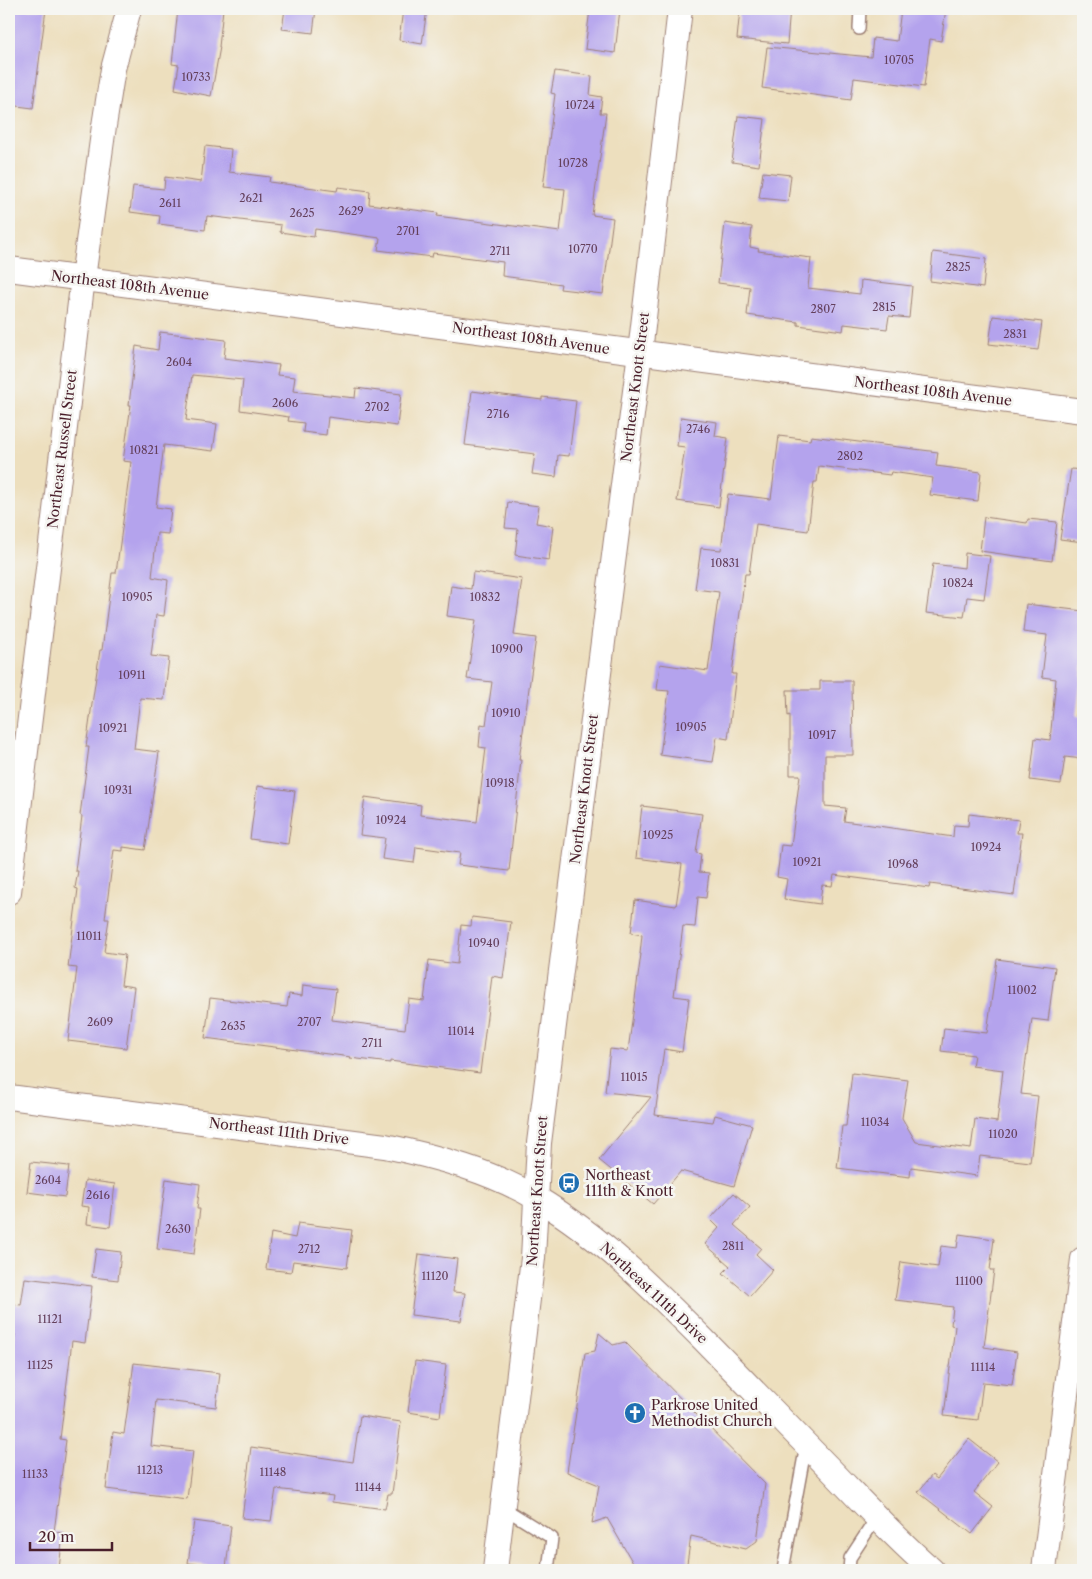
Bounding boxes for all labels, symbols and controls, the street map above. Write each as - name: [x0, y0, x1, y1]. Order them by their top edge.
- house number: 10705: [884, 53, 914, 67]
- house number: 10733: [181, 70, 211, 84]
- house number: 10724: [565, 98, 595, 112]
- house number: 10728: [558, 156, 588, 170]
- house number: 2621: [239, 191, 263, 205]
- house number: 2611: [159, 196, 181, 210]
- house number: 2629: [338, 204, 364, 218]
- house number: 2625: [289, 206, 315, 220]
- house number: 2701: [396, 224, 420, 238]
- house number: 10770: [568, 242, 598, 256]
- house number: 2711: [490, 244, 511, 258]
- house number: 2825: [945, 260, 971, 274]
- street label: Northeast 108th Avenue: [50, 266, 210, 304]
- house number: 2815: [872, 300, 896, 314]
- house number: 2807: [810, 302, 836, 316]
- street label: Northeast Knott Street: [617, 311, 653, 463]
- street label: Northeast 108th Avenue: [451, 318, 611, 358]
- house number: 2831: [1003, 327, 1027, 341]
- house number: 2604: [166, 355, 192, 369]
- street label: Northeast Russell Street: [43, 368, 81, 529]
- street label: Northeast 108th Avenue: [853, 372, 1013, 410]
- house number: 2606: [272, 396, 299, 410]
- house number: 2702: [364, 400, 390, 414]
- house number: 2716: [487, 407, 510, 421]
- house number: 2746: [686, 422, 711, 436]
- house number: 10821: [129, 443, 159, 457]
- house number: 2802: [837, 449, 863, 463]
- house number: 10831: [711, 556, 740, 570]
- house number: 10824: [943, 576, 973, 590]
- house number: 10905: [122, 590, 153, 604]
- house number: 10832: [470, 590, 500, 604]
- house number: 10900: [491, 642, 523, 656]
- house number: 10911: [118, 668, 146, 682]
- house number: 10910: [491, 706, 521, 720]
- street label: Northeast Knott Street: [566, 713, 602, 865]
- house number: 10905: [676, 720, 707, 734]
- house number: 10921: [99, 721, 128, 735]
- house number: 10917: [808, 728, 837, 742]
- house number: 10918: [485, 776, 515, 790]
- house number: 10931: [104, 783, 133, 797]
- house number: 10924: [376, 813, 406, 827]
- house number: 10925: [643, 828, 673, 842]
- house number: 10924: [971, 840, 1001, 854]
- house number: 10921: [793, 855, 822, 869]
- house number: 10968: [888, 857, 919, 871]
- house number: 11011: [76, 929, 102, 943]
- house number: 10940: [468, 936, 500, 950]
- house number: 11002: [1007, 983, 1037, 997]
- house number: 2609: [87, 1015, 113, 1029]
- house number: 2707: [297, 1015, 322, 1029]
- house number: 2635: [221, 1019, 245, 1033]
- house number: 11014: [447, 1024, 475, 1038]
- house number: 2711: [362, 1036, 383, 1050]
- house number: 11015: [621, 1070, 647, 1084]
- street label: Northeast 111th Drive: [208, 1113, 350, 1149]
- street label: Northeast Knott Street: [523, 1115, 551, 1267]
- house number: 11034: [861, 1115, 889, 1129]
- house number: 11020: [988, 1127, 1018, 1141]
- place label: Northeast 111th & Knott: [585, 1166, 673, 1200]
- bus stop icon: Northeast 111th & Knott: [557, 1171, 581, 1195]
- house number: 2604: [35, 1173, 61, 1187]
- house number: 2616: [86, 1188, 110, 1202]
- house number: 2630: [165, 1222, 191, 1236]
- street label: Northeast 111th Drive: [596, 1238, 712, 1348]
- house number: 2811: [722, 1239, 744, 1253]
- house number: 2712: [298, 1242, 320, 1256]
- house number: 11120: [421, 1269, 449, 1283]
- house number: 11100: [955, 1274, 983, 1288]
- house number: 11121: [38, 1312, 63, 1326]
- house number: 11125: [27, 1358, 53, 1372]
- house number: 11114: [971, 1360, 995, 1374]
- place label: Parkrose United Methodist Church: [651, 1396, 773, 1430]
- church icon: Parkrose United Methodist Church: [623, 1401, 647, 1425]
- house number: 11213: [137, 1463, 163, 1477]
- house number: 11148: [260, 1465, 286, 1479]
- house number: 11133: [22, 1467, 48, 1481]
- house number: 11144: [355, 1480, 381, 1494]
- scale bar: [30, 1519, 112, 1551]
- text: 20 m: [38, 1527, 74, 1546]

